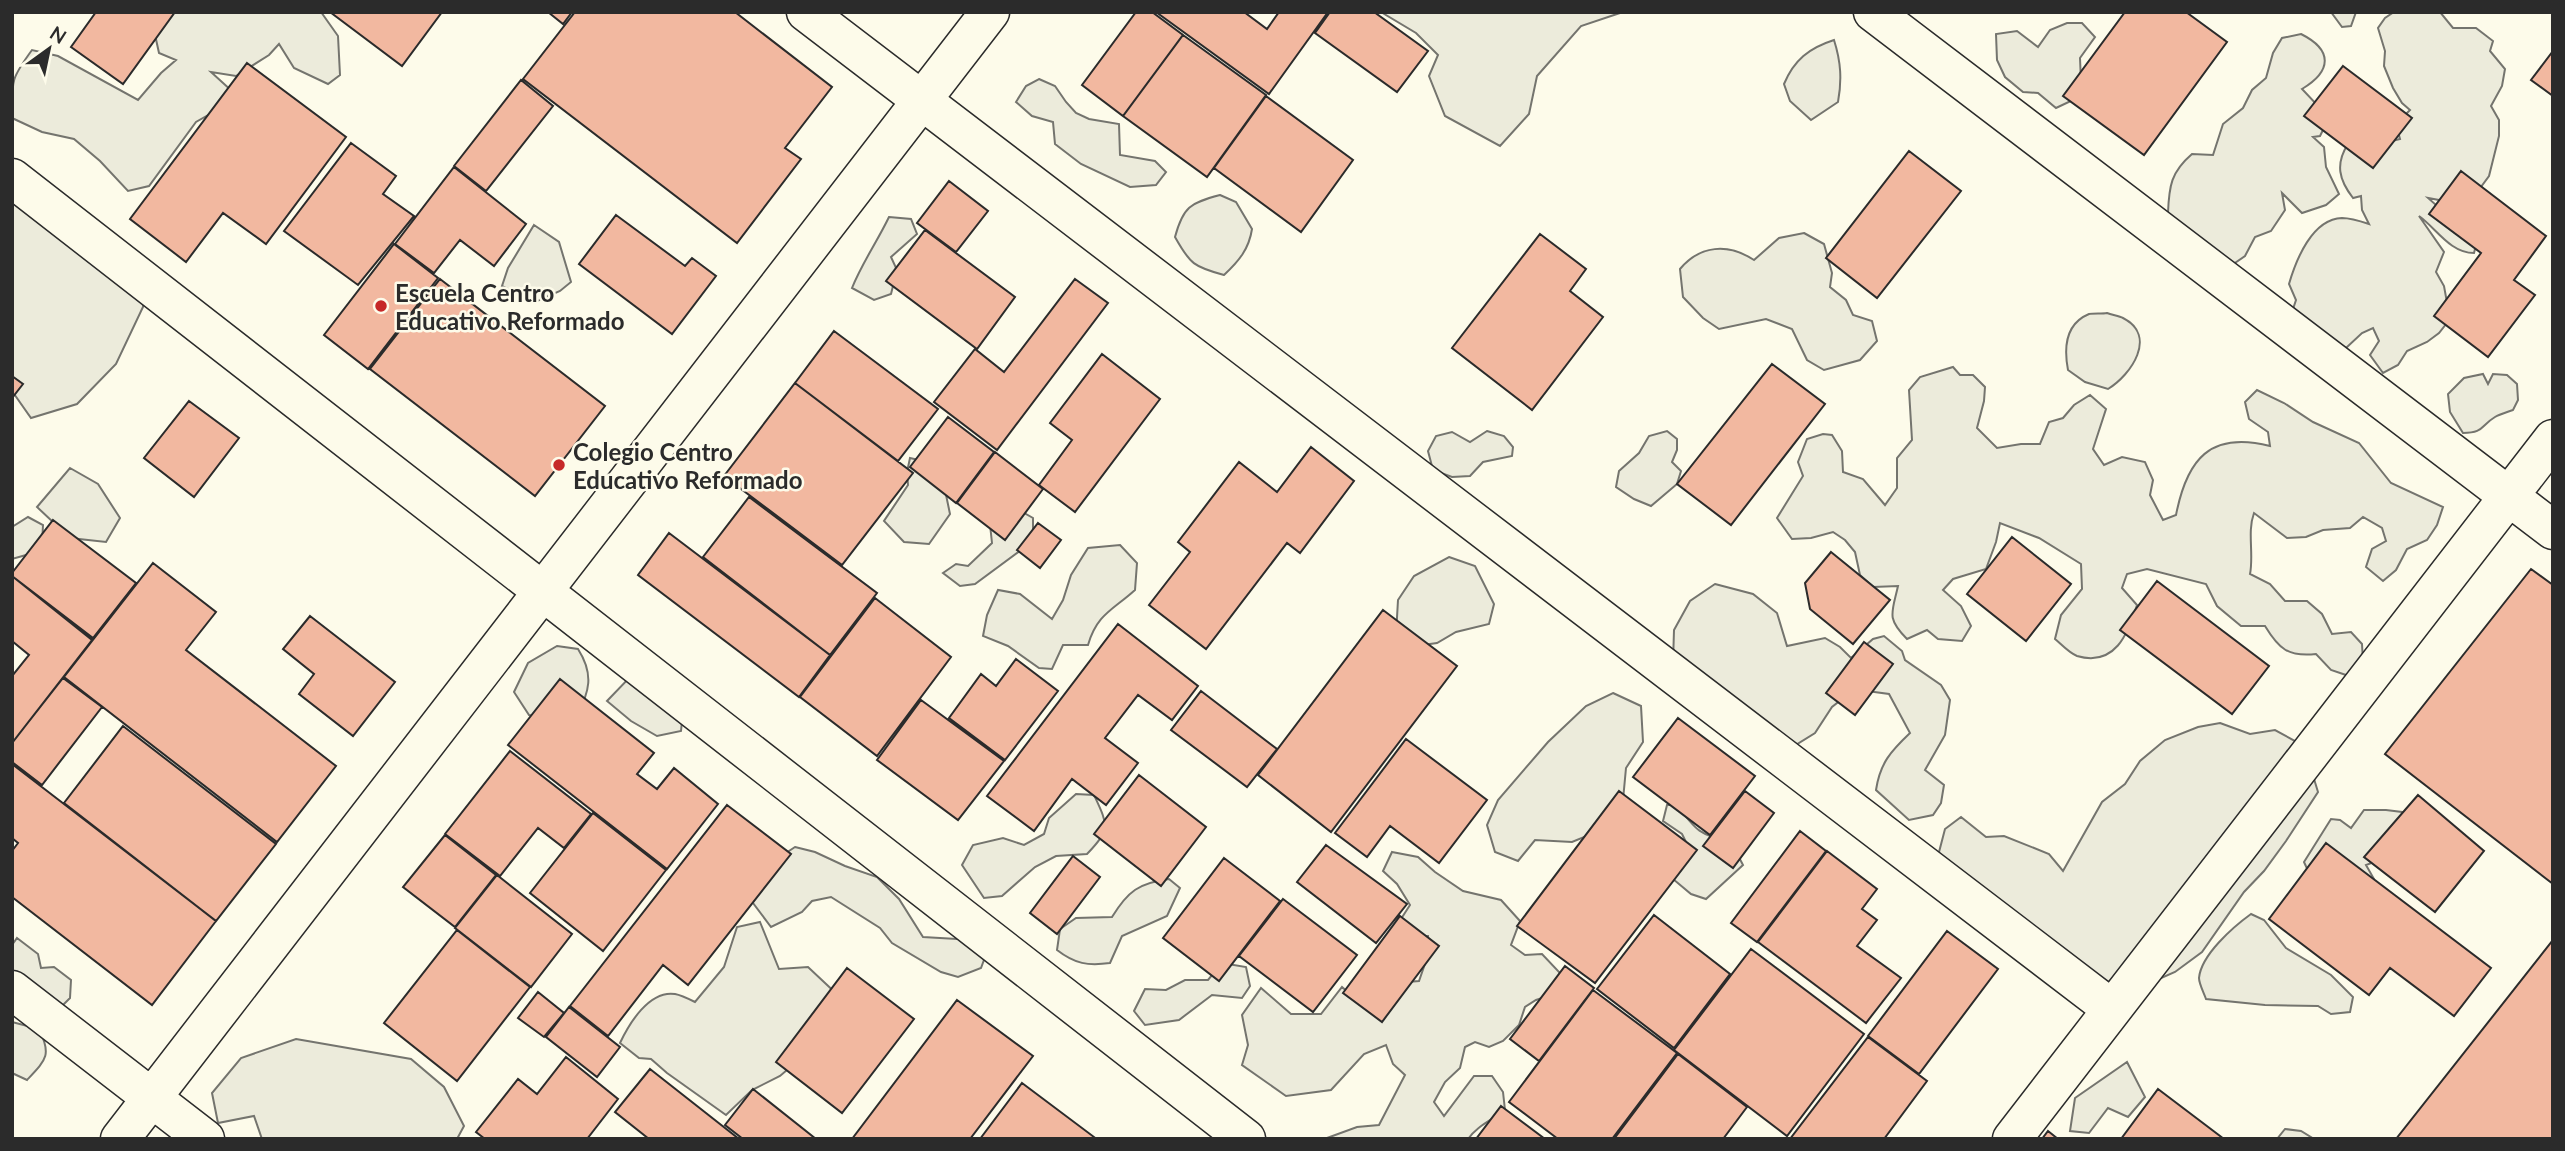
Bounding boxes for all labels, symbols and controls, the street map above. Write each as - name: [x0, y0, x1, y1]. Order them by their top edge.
- north arrow: [14, 14, 84, 84]
- text: N: [46, 21, 71, 48]
- place label: Escuela Centro Educativo Reformado: [395, 278, 624, 335]
- marker: Escuela Centro Educativo Reformado: [373, 298, 389, 314]
- place label: Colegio Centro Educativo Reformado: [573, 437, 802, 494]
- marker: Colegio Centro Educativo Reformado: [551, 457, 567, 473]

